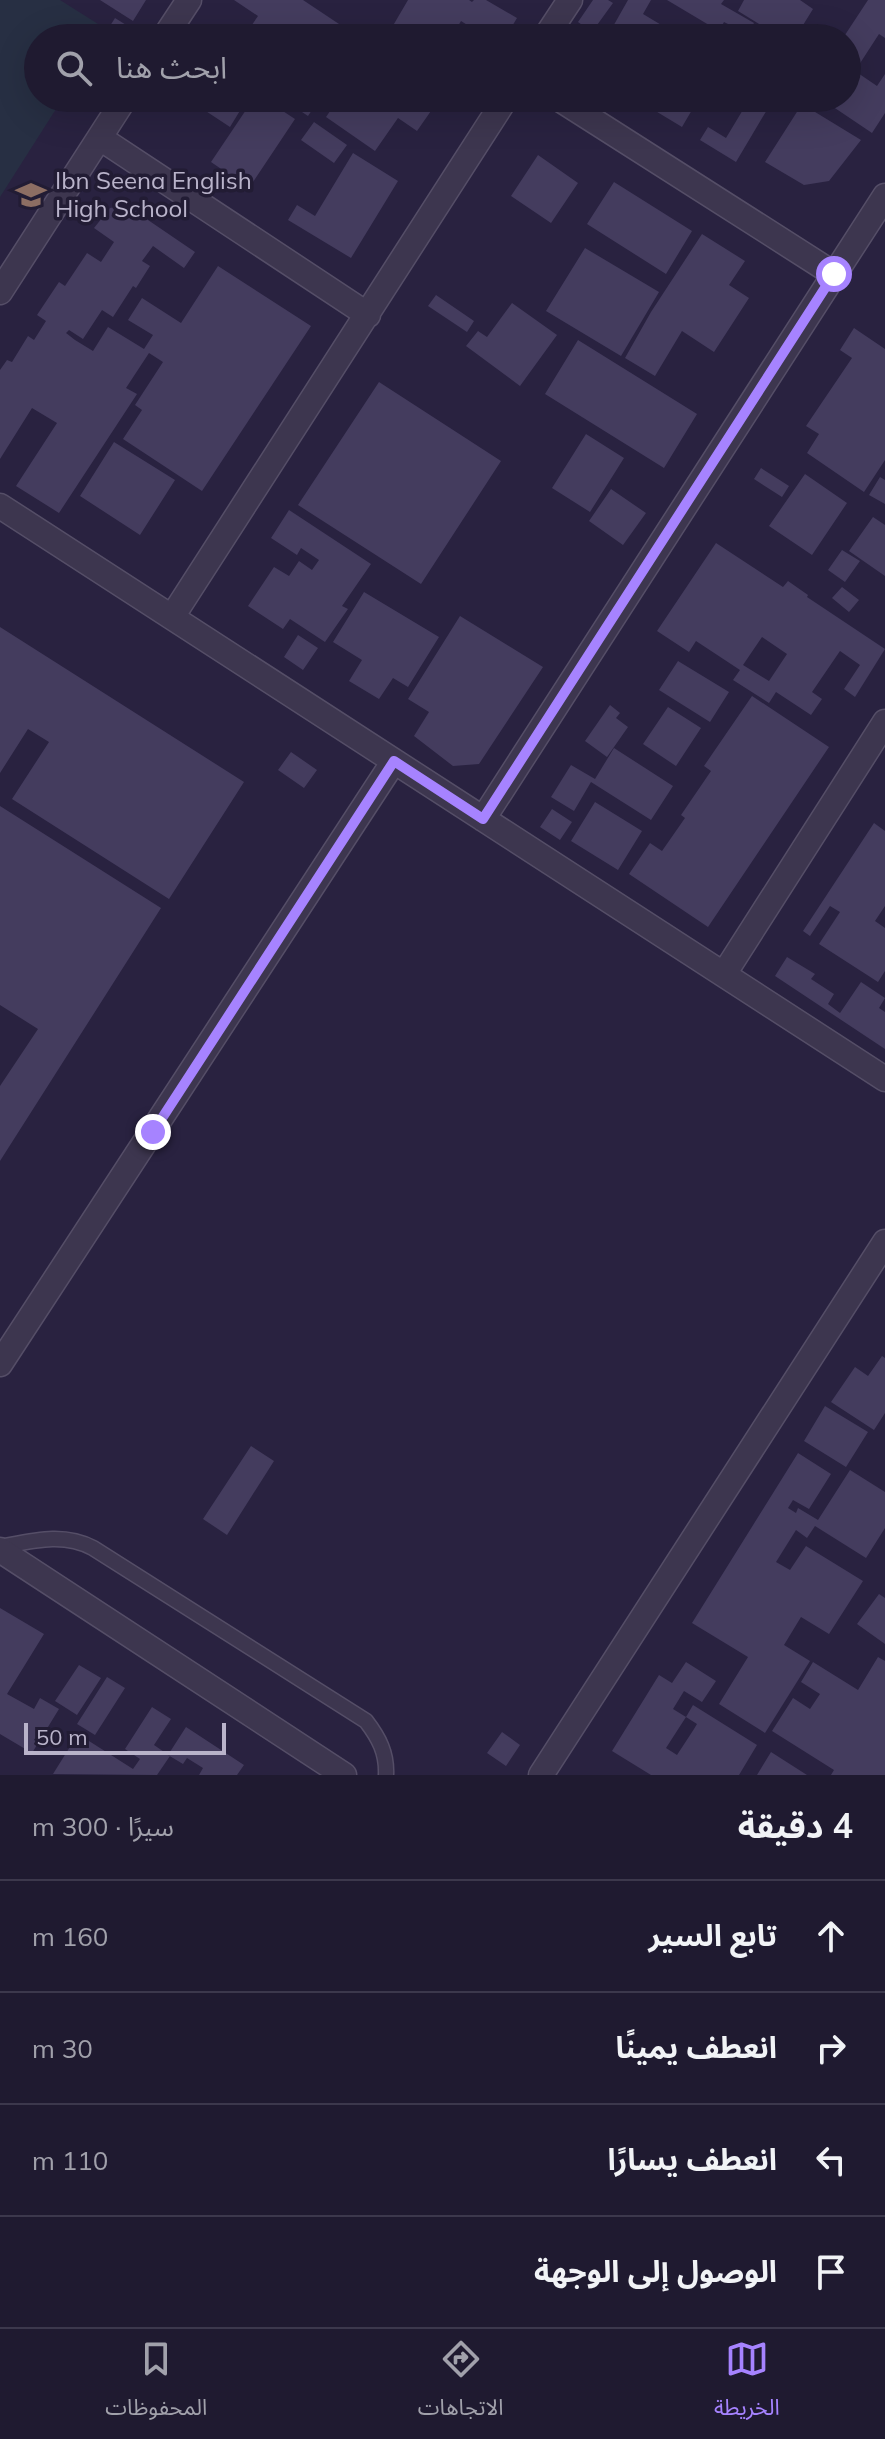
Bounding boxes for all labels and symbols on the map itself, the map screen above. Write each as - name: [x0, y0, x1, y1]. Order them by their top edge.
- place label: Ibn Seena English High School: [55, 165, 252, 223]
- school or university icon: Ibn Seena English High School: [14, 178, 48, 212]
- route start: [816, 256, 852, 292]
- route end: [135, 1114, 171, 1150]
- scale bar: [24, 1719, 226, 1755]

